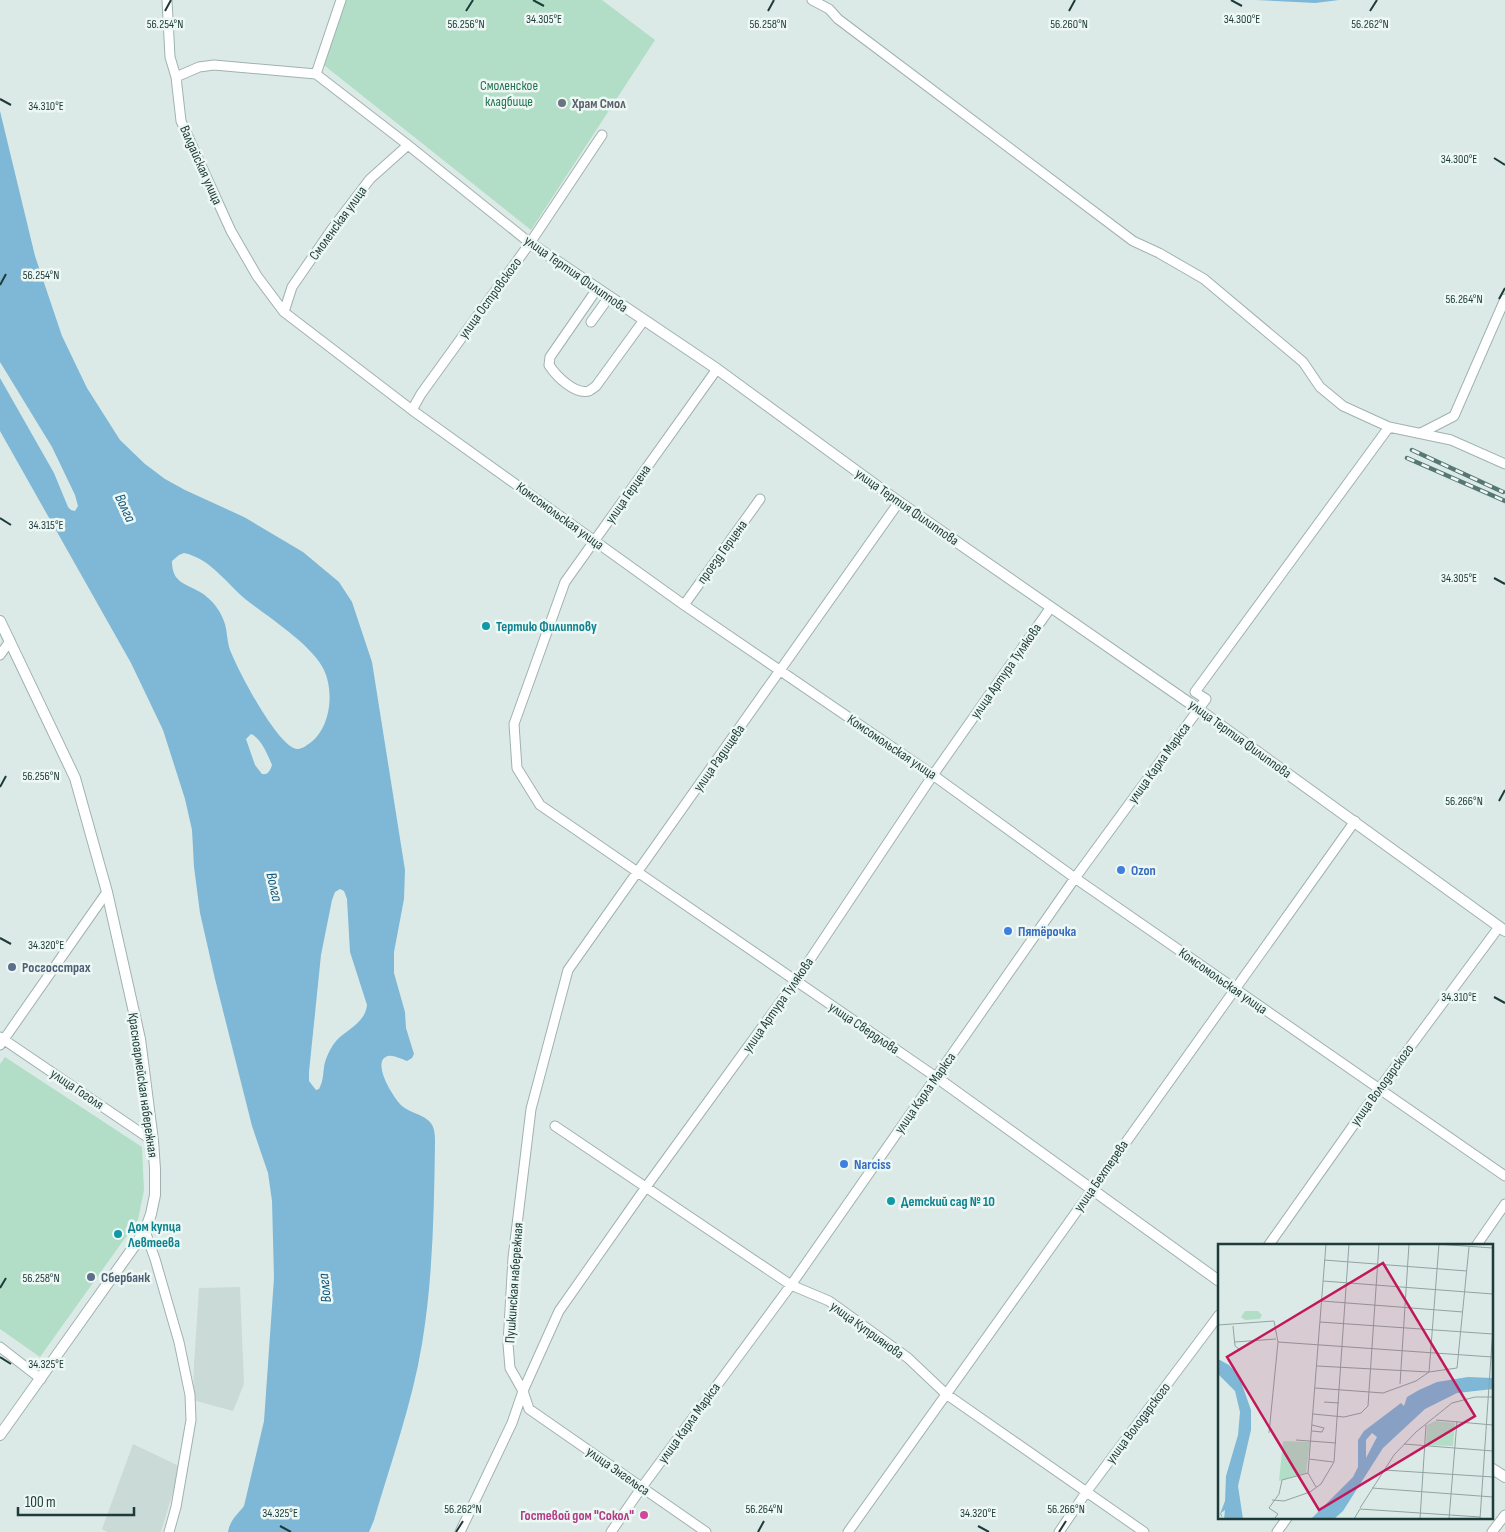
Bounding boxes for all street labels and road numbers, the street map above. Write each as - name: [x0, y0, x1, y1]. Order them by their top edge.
- street label: Валдайская улица: [176, 123, 226, 207]
- street label: Смоленская улица: [306, 183, 370, 263]
- street label: улица Тертия Филиппова: [521, 232, 631, 316]
- street label: улица Островского: [455, 254, 525, 342]
- street label: улица Герцена: [602, 461, 654, 527]
- street label: улица Тертия Филиппова: [852, 465, 962, 549]
- street label: Комсомольская улица: [513, 478, 607, 554]
- street label: проезд Герцена: [693, 517, 751, 587]
- street label: улица Артура Тулякова: [967, 620, 1045, 722]
- street label: улица Тертия Филиппова: [1185, 696, 1295, 782]
- street label: Комсомольская улица: [844, 711, 940, 783]
- street label: улица Карла Маркса: [1124, 719, 1194, 807]
- street label: улица Радищева: [690, 721, 748, 795]
- street label: Комсомольская улица: [1175, 944, 1271, 1018]
- street label: улица Артура Тулякова: [739, 954, 817, 1056]
- street label: улица Свердлова: [826, 998, 902, 1058]
- street label: Красноармейская набережная: [124, 1011, 162, 1159]
- street label: улица Володарского: [1347, 1041, 1417, 1129]
- street label: улица Карла Маркса: [891, 1049, 959, 1137]
- street label: улица Гоголя: [47, 1065, 107, 1113]
- street label: улица Бехтерева: [1070, 1137, 1132, 1215]
- street label: Пушкинская набережная: [501, 1222, 527, 1344]
- street label: улица Куприянова: [827, 1298, 907, 1362]
- street label: улица Карла Маркса: [654, 1379, 724, 1467]
- street label: улица Володарского: [1102, 1379, 1174, 1467]
- street label: улица Энгельса: [583, 1443, 653, 1499]

